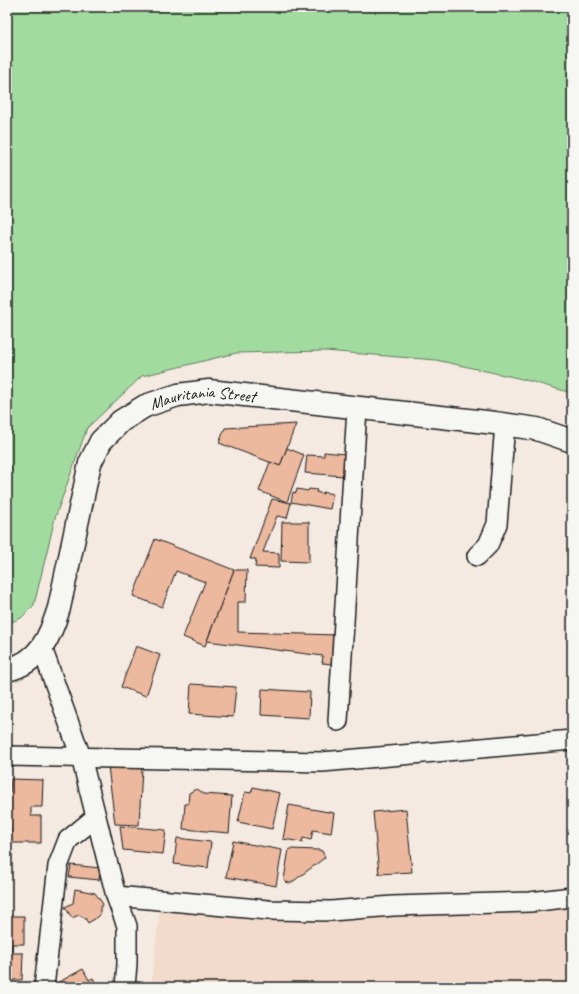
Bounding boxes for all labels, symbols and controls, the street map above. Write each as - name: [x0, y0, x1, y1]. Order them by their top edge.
- street label: Mauritania Street: [147, 381, 259, 415]

